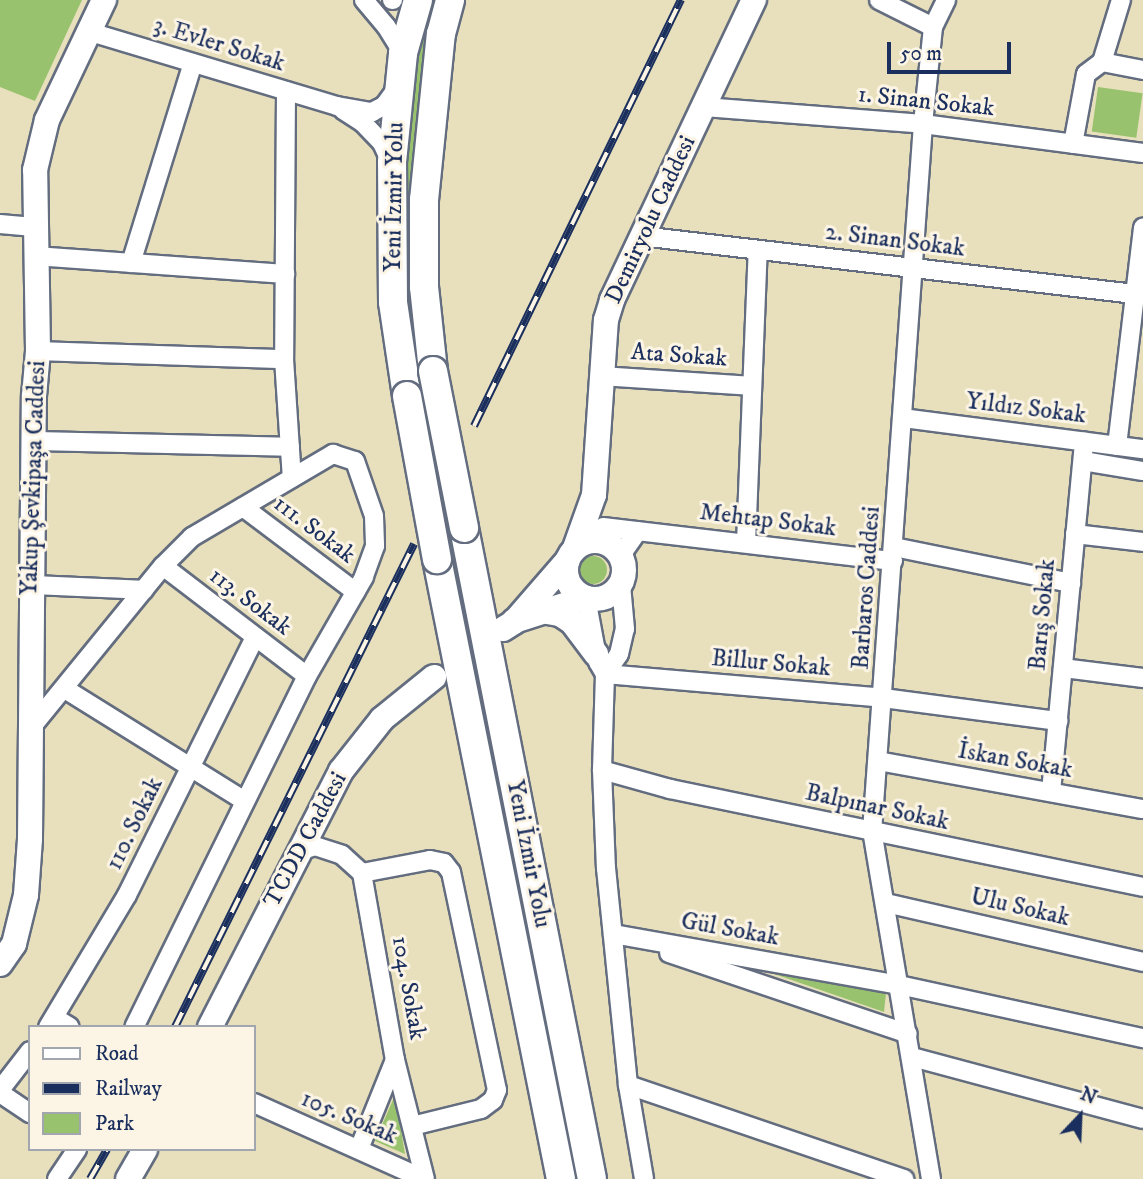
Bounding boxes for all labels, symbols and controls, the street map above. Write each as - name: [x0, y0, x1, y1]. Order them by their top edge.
- street label: 3. Evler Sokak: [150, 11, 288, 79]
- scale bar: [891, 28, 1015, 72]
- text: 50 m: [900, 41, 942, 67]
- street label: 1. Sinan Sokak: [856, 81, 996, 123]
- street label: Yeni İzmir Yolu: [379, 122, 411, 272]
- street label: Demiryolu Caddesi: [600, 131, 702, 309]
- street label: 2. Sinan Sokak: [824, 218, 966, 264]
- street label: Ata Sokak: [630, 338, 728, 374]
- street label: Yakup Şevkipaşa Caddesi: [16, 360, 52, 596]
- street label: Yıldız Sokak: [965, 387, 1087, 431]
- street label: 111. Sokak: [267, 490, 361, 570]
- street label: Mehtap Sokak: [698, 498, 838, 544]
- street label: Barbaros Caddesi: [847, 505, 887, 671]
- street label: Barış Sokak: [1024, 558, 1062, 672]
- street label: 113. Sokak: [203, 562, 297, 642]
- street label: Billur Sokak: [710, 644, 832, 684]
- street label: İskan Sokak: [955, 737, 1075, 785]
- street label: TCDD Caddesi: [258, 767, 354, 913]
- street label: 110. Sokak: [100, 773, 170, 875]
- street label: Yeni İzmir Yolu: [500, 778, 556, 930]
- street label: Balpınar Sokak: [803, 779, 951, 837]
- street label: Ulu Sokak: [968, 883, 1072, 933]
- street label: Gül Sokak: [679, 907, 781, 953]
- street label: 104. Sokak: [385, 934, 431, 1042]
- legend: [28, 1025, 256, 1151]
- text: Road: [95, 1041, 139, 1067]
- text: Railway: [95, 1076, 162, 1102]
- north arrow: [1045, 1081, 1115, 1151]
- text: N: [1077, 1083, 1100, 1110]
- street label: 105. Sokak: [297, 1085, 401, 1151]
- text: Park: [95, 1111, 134, 1137]

